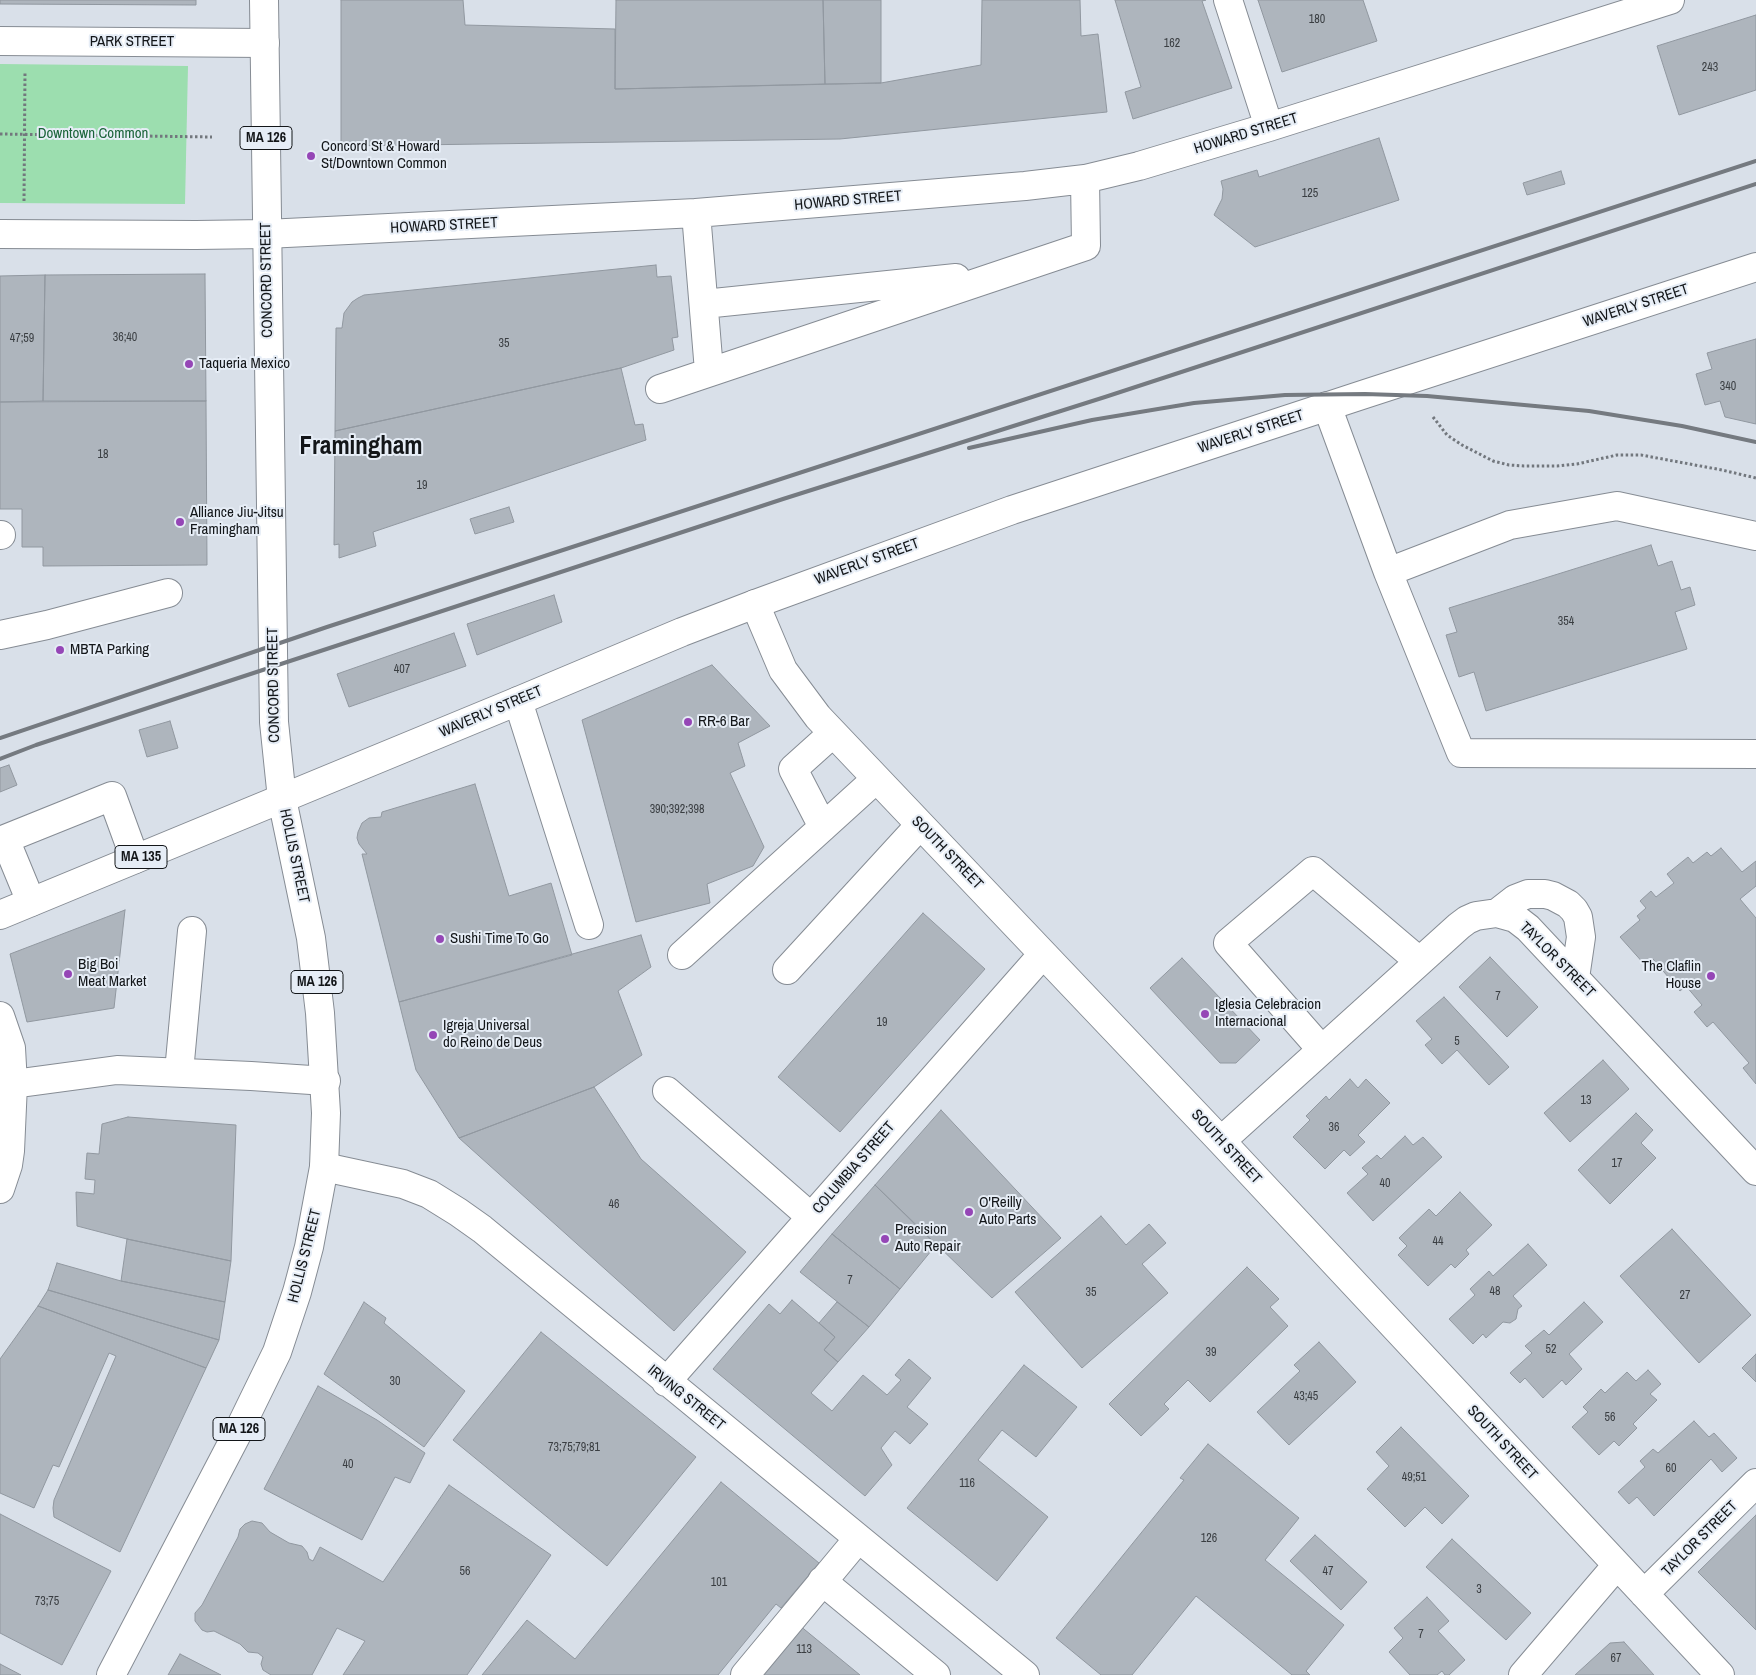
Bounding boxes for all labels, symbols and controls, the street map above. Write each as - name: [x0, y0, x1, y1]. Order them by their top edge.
- house number: 180: [1309, 13, 1325, 27]
- street label: PARK STREET: [90, 33, 174, 51]
- house number: 162: [1164, 37, 1180, 51]
- house number: 243: [1702, 61, 1718, 75]
- street label: HOWARD STREET: [1192, 110, 1300, 158]
- park label: Downtown Common: [38, 125, 148, 143]
- road number: MA 126: [240, 126, 292, 150]
- place label: Concord St & Howard St/Downtown Common: [321, 138, 447, 173]
- marker: Concord St & Howard St/Downtown Common: [305, 150, 317, 162]
- street label: HOWARD STREET: [794, 187, 902, 215]
- house number: 125: [1302, 187, 1318, 201]
- street label: HOWARD STREET: [390, 214, 498, 238]
- street label: CONCORD STREET: [257, 222, 277, 338]
- street label: WAVERLY STREET: [1581, 280, 1691, 332]
- house number: 36;40: [113, 331, 137, 345]
- house number: 47;59: [10, 332, 34, 346]
- house number: 35: [499, 337, 509, 351]
- place label: Taqueria Mexico: [199, 355, 290, 373]
- marker: Taqueria Mexico: [183, 358, 195, 370]
- house number: 340: [1720, 380, 1736, 394]
- street label: WAVERLY STREET: [1196, 406, 1306, 458]
- district label: Framingham: [299, 432, 423, 462]
- house number: 18: [98, 448, 108, 462]
- house number: 19: [417, 479, 427, 493]
- place label: Alliance Jiu-Jitsu Framingham: [190, 504, 284, 539]
- marker: Alliance Jiu-Jitsu Framingham: [174, 516, 186, 528]
- street label: WAVERLY STREET: [812, 535, 922, 589]
- house number: 354: [1558, 615, 1574, 629]
- street label: CONCORD STREET: [264, 627, 284, 743]
- place label: MBTA Parking: [70, 641, 149, 659]
- marker: MBTA Parking: [54, 644, 66, 656]
- house number: 407: [394, 663, 410, 677]
- street label: WAVERLY STREET: [437, 682, 545, 742]
- place label: RR-6 Bar: [698, 713, 749, 731]
- marker: RR-6 Bar: [682, 716, 694, 728]
- house number: 390;392;398: [650, 803, 704, 817]
- street label: HOLLIS STREET: [275, 807, 313, 905]
- street label: SOUTH STREET: [908, 813, 986, 893]
- road number: MA 135: [115, 846, 167, 869]
- street label: TAYLOR STREET: [1516, 919, 1598, 1001]
- place label: Sushi Time To Go: [450, 930, 549, 948]
- marker: Sushi Time To Go: [434, 933, 446, 945]
- place label: Big Boi Meat Market: [78, 956, 146, 991]
- place label: The Claflin House: [1642, 958, 1701, 993]
- marker: Big Boi Meat Market: [62, 968, 74, 980]
- road number: MA 126: [291, 970, 343, 994]
- marker: The Claflin House: [1705, 970, 1717, 982]
- house number: 7: [1495, 990, 1501, 1004]
- place label: Iglesia Celebracion Internacional: [1215, 996, 1321, 1031]
- marker: Iglesia Celebracion Internacional: [1199, 1008, 1211, 1020]
- house number: 19: [877, 1016, 887, 1030]
- place label: Igreja Universal do Reino de Deus: [443, 1017, 542, 1052]
- marker: Igreja Universal do Reino de Deus: [427, 1029, 439, 1041]
- house number: 5: [1454, 1035, 1460, 1049]
- house number: 13: [1581, 1094, 1591, 1108]
- street label: SOUTH STREET: [1187, 1106, 1265, 1188]
- street label: COLUMBIA STREET: [809, 1118, 899, 1218]
- house number: 36: [1329, 1121, 1339, 1135]
- house number: 17: [1612, 1157, 1622, 1171]
- house number: 40: [1380, 1177, 1390, 1191]
- place label: O'Reilly Auto Parts: [979, 1194, 1036, 1229]
- house number: 46: [609, 1198, 619, 1212]
- marker: O'Reilly Auto Parts: [963, 1206, 975, 1218]
- street label: HOLLIS STREET: [285, 1207, 325, 1305]
- place label: Precision Auto Repair: [895, 1221, 961, 1256]
- marker: Precision Auto Repair: [879, 1233, 891, 1245]
- house number: 44: [1433, 1235, 1443, 1249]
- house number: 7: [847, 1274, 853, 1288]
- house number: 48: [1490, 1285, 1500, 1299]
- house number: 35: [1086, 1286, 1096, 1300]
- house number: 27: [1680, 1289, 1690, 1303]
- house number: 52: [1546, 1343, 1556, 1357]
- house number: 39: [1206, 1346, 1216, 1360]
- street label: IRVING STREET: [644, 1361, 728, 1435]
- house number: 30: [390, 1375, 400, 1389]
- house number: 43;45: [1294, 1390, 1318, 1404]
- street label: SOUTH STREET: [1463, 1402, 1541, 1484]
- house number: 56: [1605, 1411, 1615, 1425]
- road number: MA 126: [213, 1418, 265, 1440]
- house number: 73;75;79;81: [548, 1441, 600, 1455]
- house number: 40: [343, 1458, 353, 1472]
- house number: 60: [1666, 1462, 1676, 1476]
- house number: 49;51: [1402, 1471, 1426, 1485]
- house number: 116: [959, 1477, 975, 1491]
- street label: TAYLOR STREET: [1659, 1498, 1741, 1580]
- house number: 126: [1201, 1532, 1217, 1546]
- house number: 56: [460, 1565, 470, 1579]
- house number: 47: [1323, 1565, 1333, 1579]
- house number: 101: [711, 1576, 727, 1590]
- house number: 3: [1476, 1583, 1482, 1597]
- house number: 73;75: [35, 1595, 59, 1609]
- house number: 7: [1418, 1628, 1424, 1642]
- house number: 113: [796, 1643, 812, 1657]
- house number: 67: [1611, 1652, 1621, 1666]

